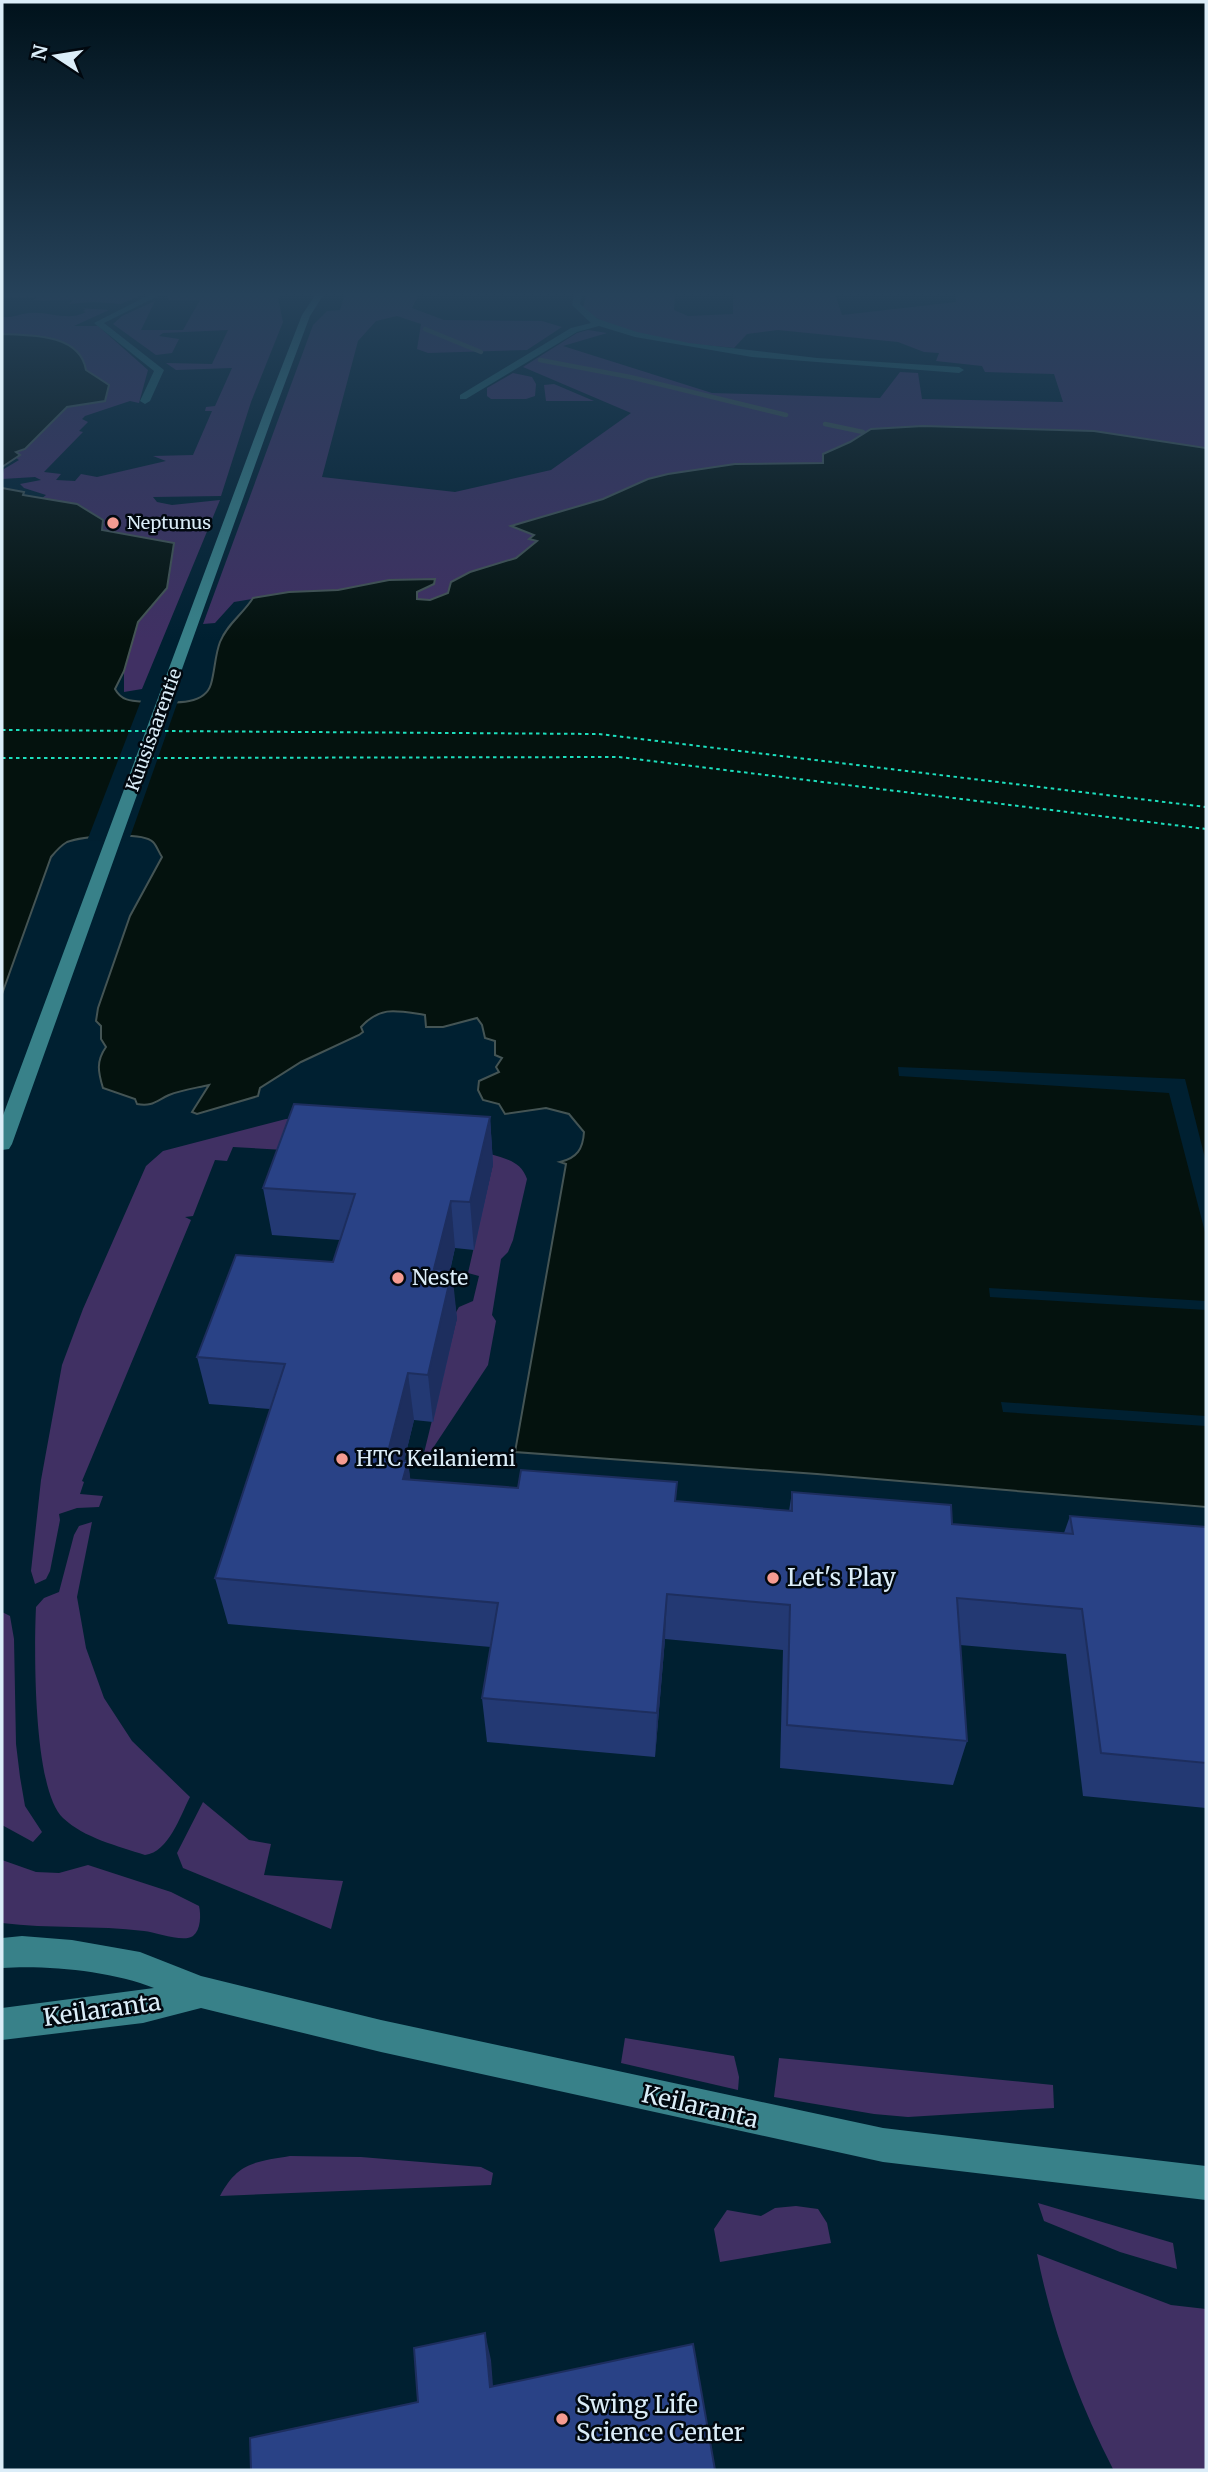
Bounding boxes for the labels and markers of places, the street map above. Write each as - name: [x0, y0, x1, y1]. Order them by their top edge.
- place label: Neptunus: [127, 511, 211, 534]
- marker: Neptunus: [105, 515, 121, 531]
- place label: Neste: [412, 1264, 468, 1291]
- marker: Neste: [390, 1270, 406, 1286]
- place label: HTC Keilaniemi: [356, 1445, 516, 1472]
- marker: HTC Keilaniemi: [334, 1451, 350, 1467]
- place label: Let's Play: [787, 1562, 896, 1593]
- marker: Let's Play: [765, 1570, 781, 1586]
- place label: Swing Life Science Center: [576, 2389, 745, 2448]
- marker: Swing Life Science Center: [554, 2411, 570, 2427]

